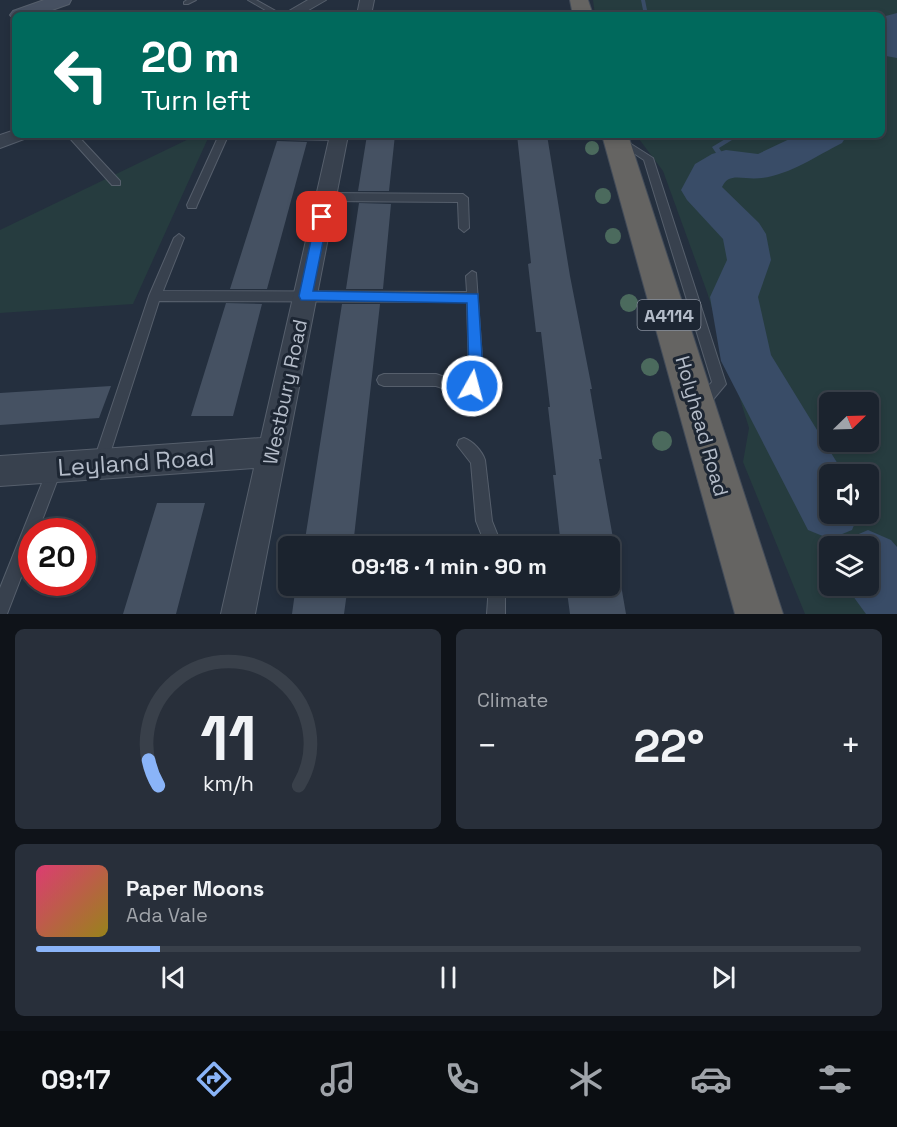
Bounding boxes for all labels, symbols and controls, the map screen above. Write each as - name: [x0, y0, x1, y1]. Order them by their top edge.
- text: 20 m: [141, 31, 240, 84]
- icon: left: [42, 36, 120, 114]
- text: Turn left: [141, 83, 251, 118]
- pin: [296, 191, 347, 242]
- icon: arrive: [305, 200, 338, 233]
- road number: A4114: [638, 300, 700, 330]
- street label: Westbury Road: [257, 317, 313, 467]
- street label: Holyhead Road: [670, 353, 734, 499]
- position arrow: [440, 354, 504, 418]
- north arrow: [819, 392, 879, 452]
- map controls: [819, 392, 879, 596]
- street label: Leyland Road: [57, 441, 215, 483]
- button: sound: [819, 464, 879, 524]
- speed limit sign: 20: [18, 518, 96, 596]
- button: layers: [819, 536, 879, 596]
- text: 09:18 · 1 min · 90 m: [351, 552, 547, 580]
- text: Climate: [477, 687, 548, 713]
- text: 11: [200, 699, 256, 778]
- text: 22°: [633, 718, 705, 775]
- text: −: [477, 725, 497, 767]
- text: +: [841, 725, 861, 767]
- text: km/h: [202, 770, 254, 797]
- text: Paper Moons: [126, 874, 264, 902]
- text: Ada Vale: [126, 902, 208, 928]
- icon: previous: [157, 961, 190, 994]
- icon: pause: [432, 961, 465, 994]
- icon: next: [707, 961, 740, 994]
- icon: directions: [193, 1058, 235, 1100]
- icon: music: [317, 1058, 359, 1100]
- icon: phone: [441, 1058, 483, 1100]
- icon: climate: [565, 1058, 607, 1100]
- icon: car: [690, 1058, 732, 1100]
- icon: filters: [814, 1058, 856, 1100]
- text: 09:17: [41, 1062, 111, 1097]

